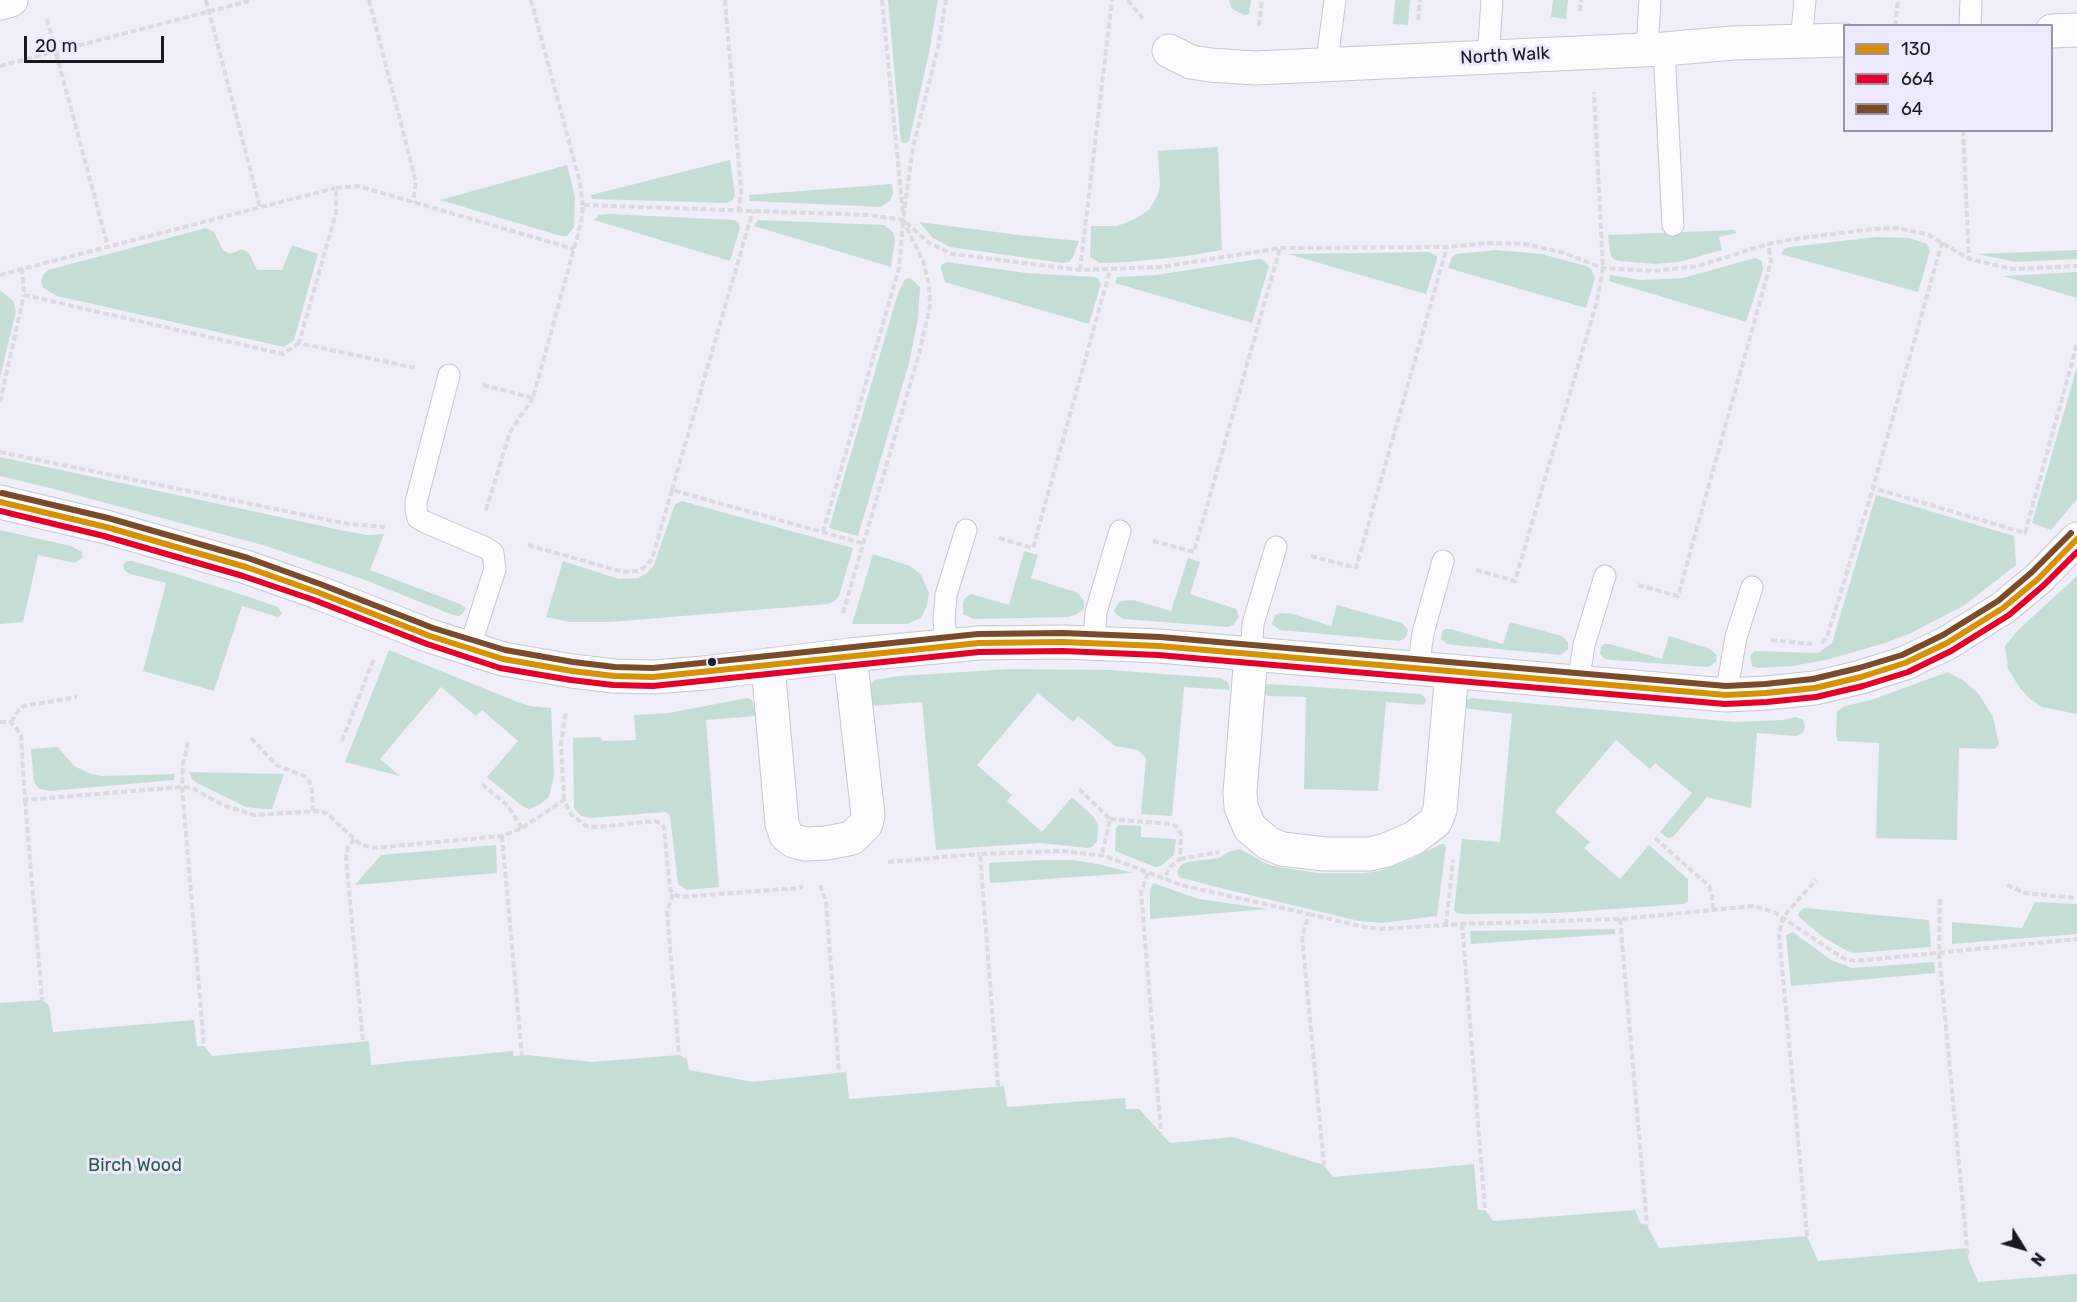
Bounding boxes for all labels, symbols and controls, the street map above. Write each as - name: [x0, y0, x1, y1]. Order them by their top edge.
- scale bar: [27, 24, 166, 62]
- legend: [1843, 24, 2053, 132]
- text: 20 m: [35, 35, 77, 57]
- text: 130: [1901, 38, 1931, 60]
- street label: North Walk: [1460, 43, 1550, 69]
- text: 664: [1901, 68, 1934, 90]
- text: 64: [1901, 98, 1923, 120]
- unlabelled marker: [706, 656, 718, 668]
- park label: Birch Wood: [88, 1155, 182, 1177]
- north arrow: [1993, 1218, 2053, 1278]
- text: N: [2027, 1249, 2049, 1269]

